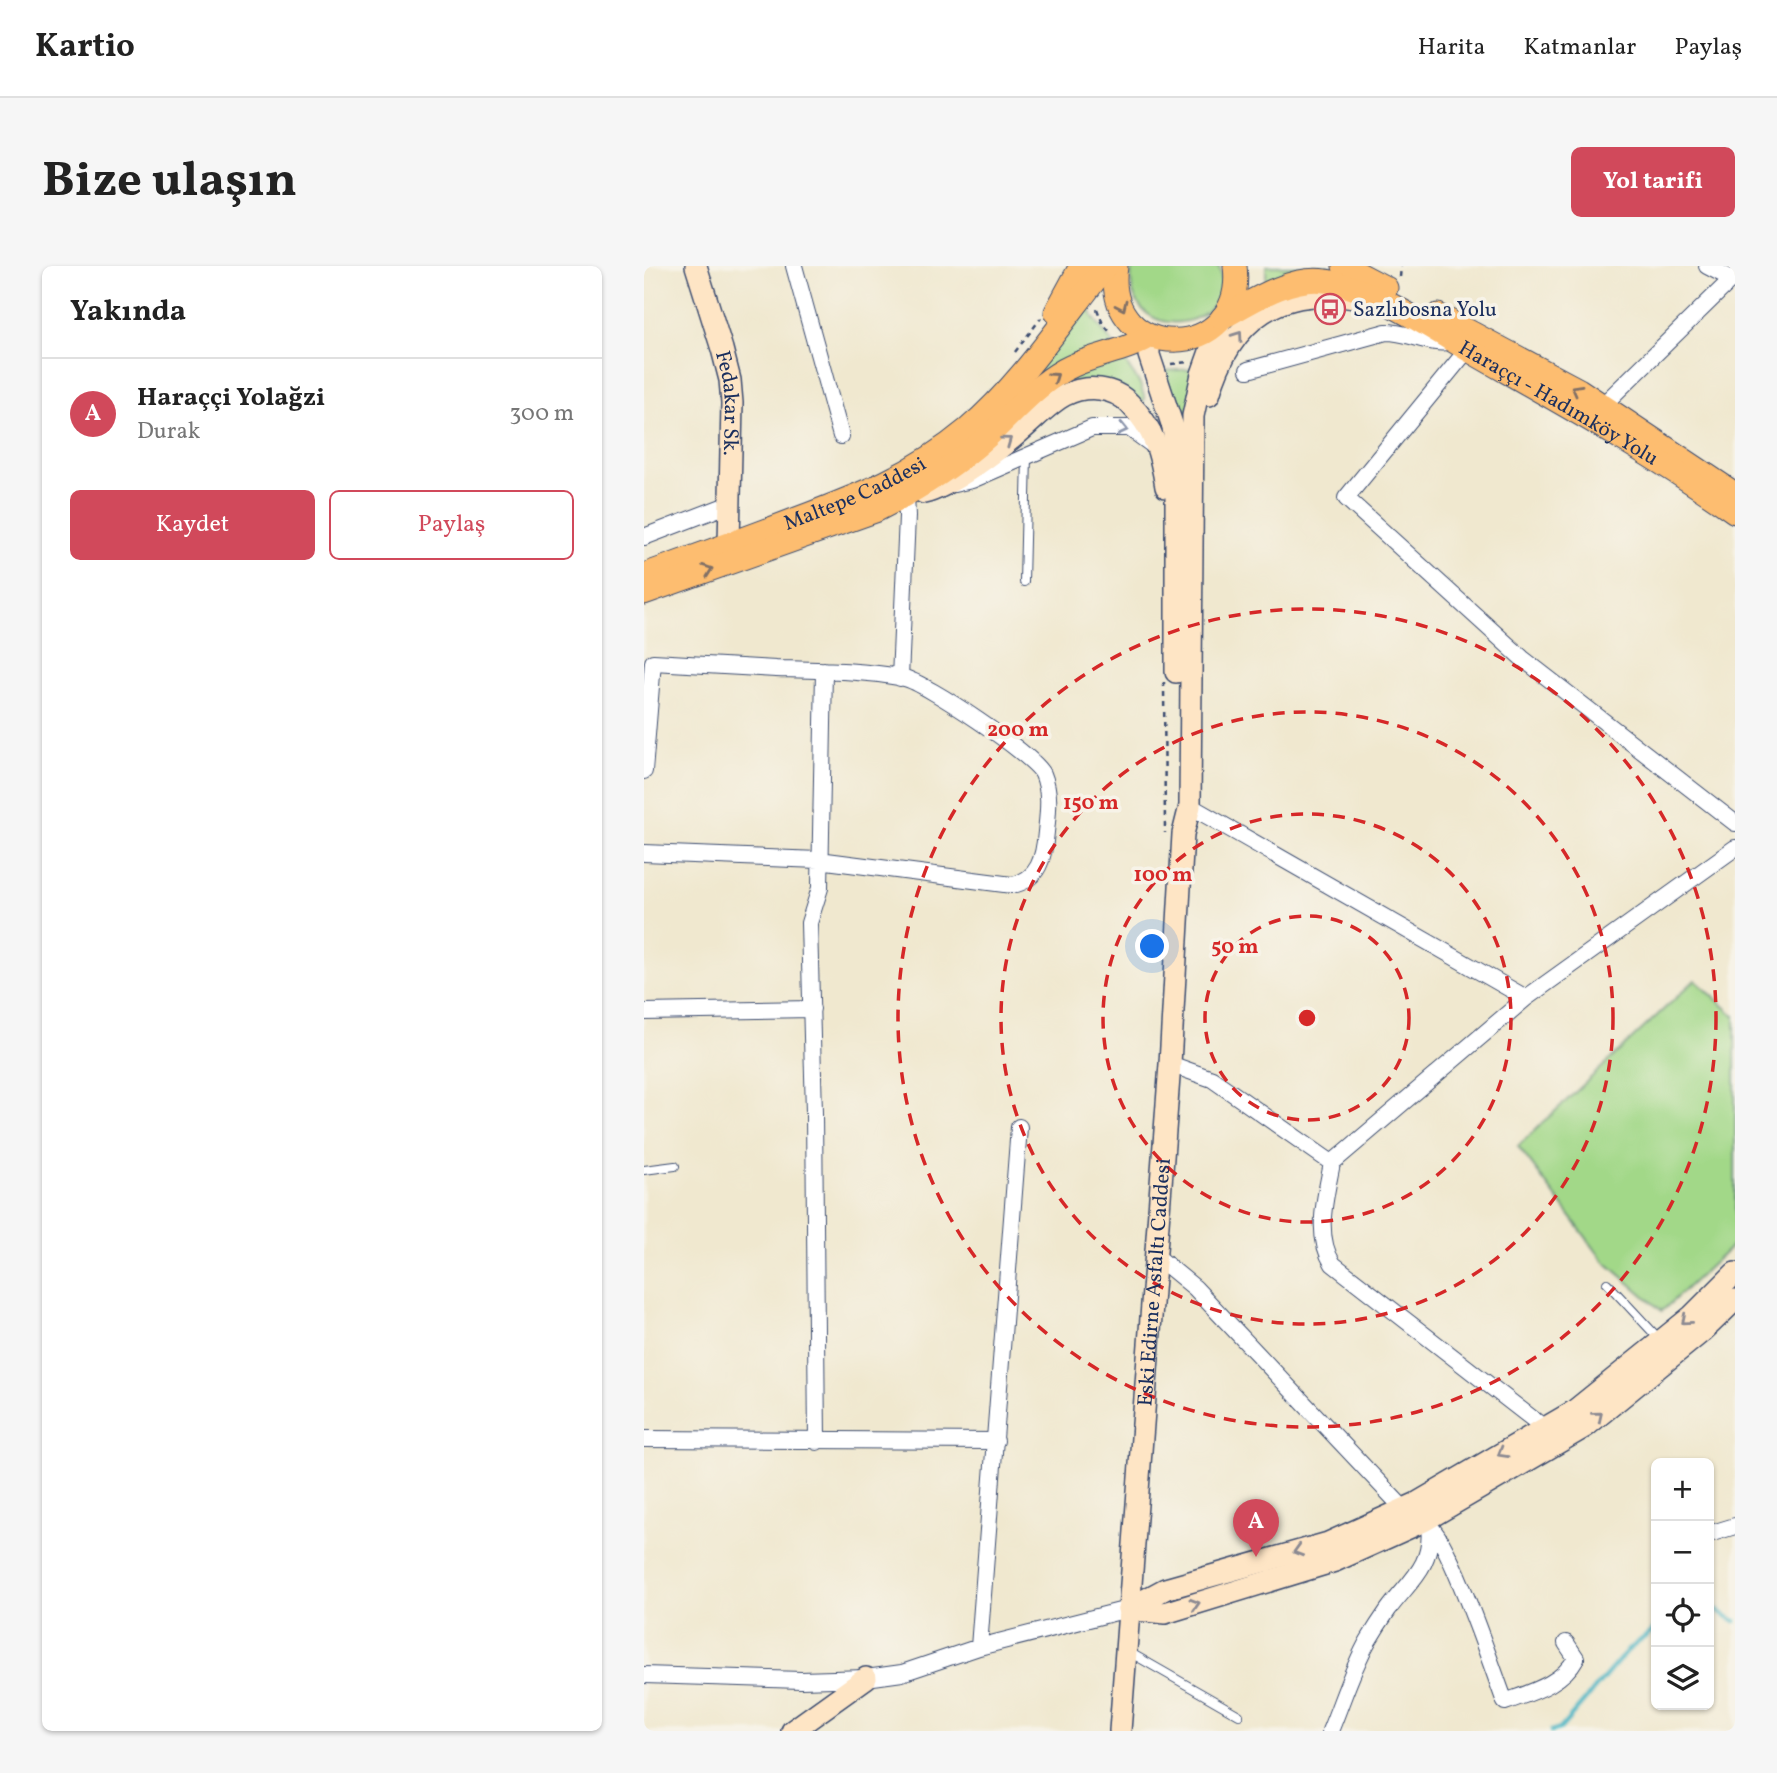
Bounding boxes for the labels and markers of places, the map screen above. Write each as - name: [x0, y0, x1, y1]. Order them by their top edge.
- bus stop icon: Sazlıbosna Yolu: [1313, 292, 1347, 326]
- place label: Sazlıbosna Yolu: [1353, 296, 1497, 325]
- centre of rings: [1295, 1006, 1319, 1030]
- pin: A: [1233, 1499, 1279, 1557]

